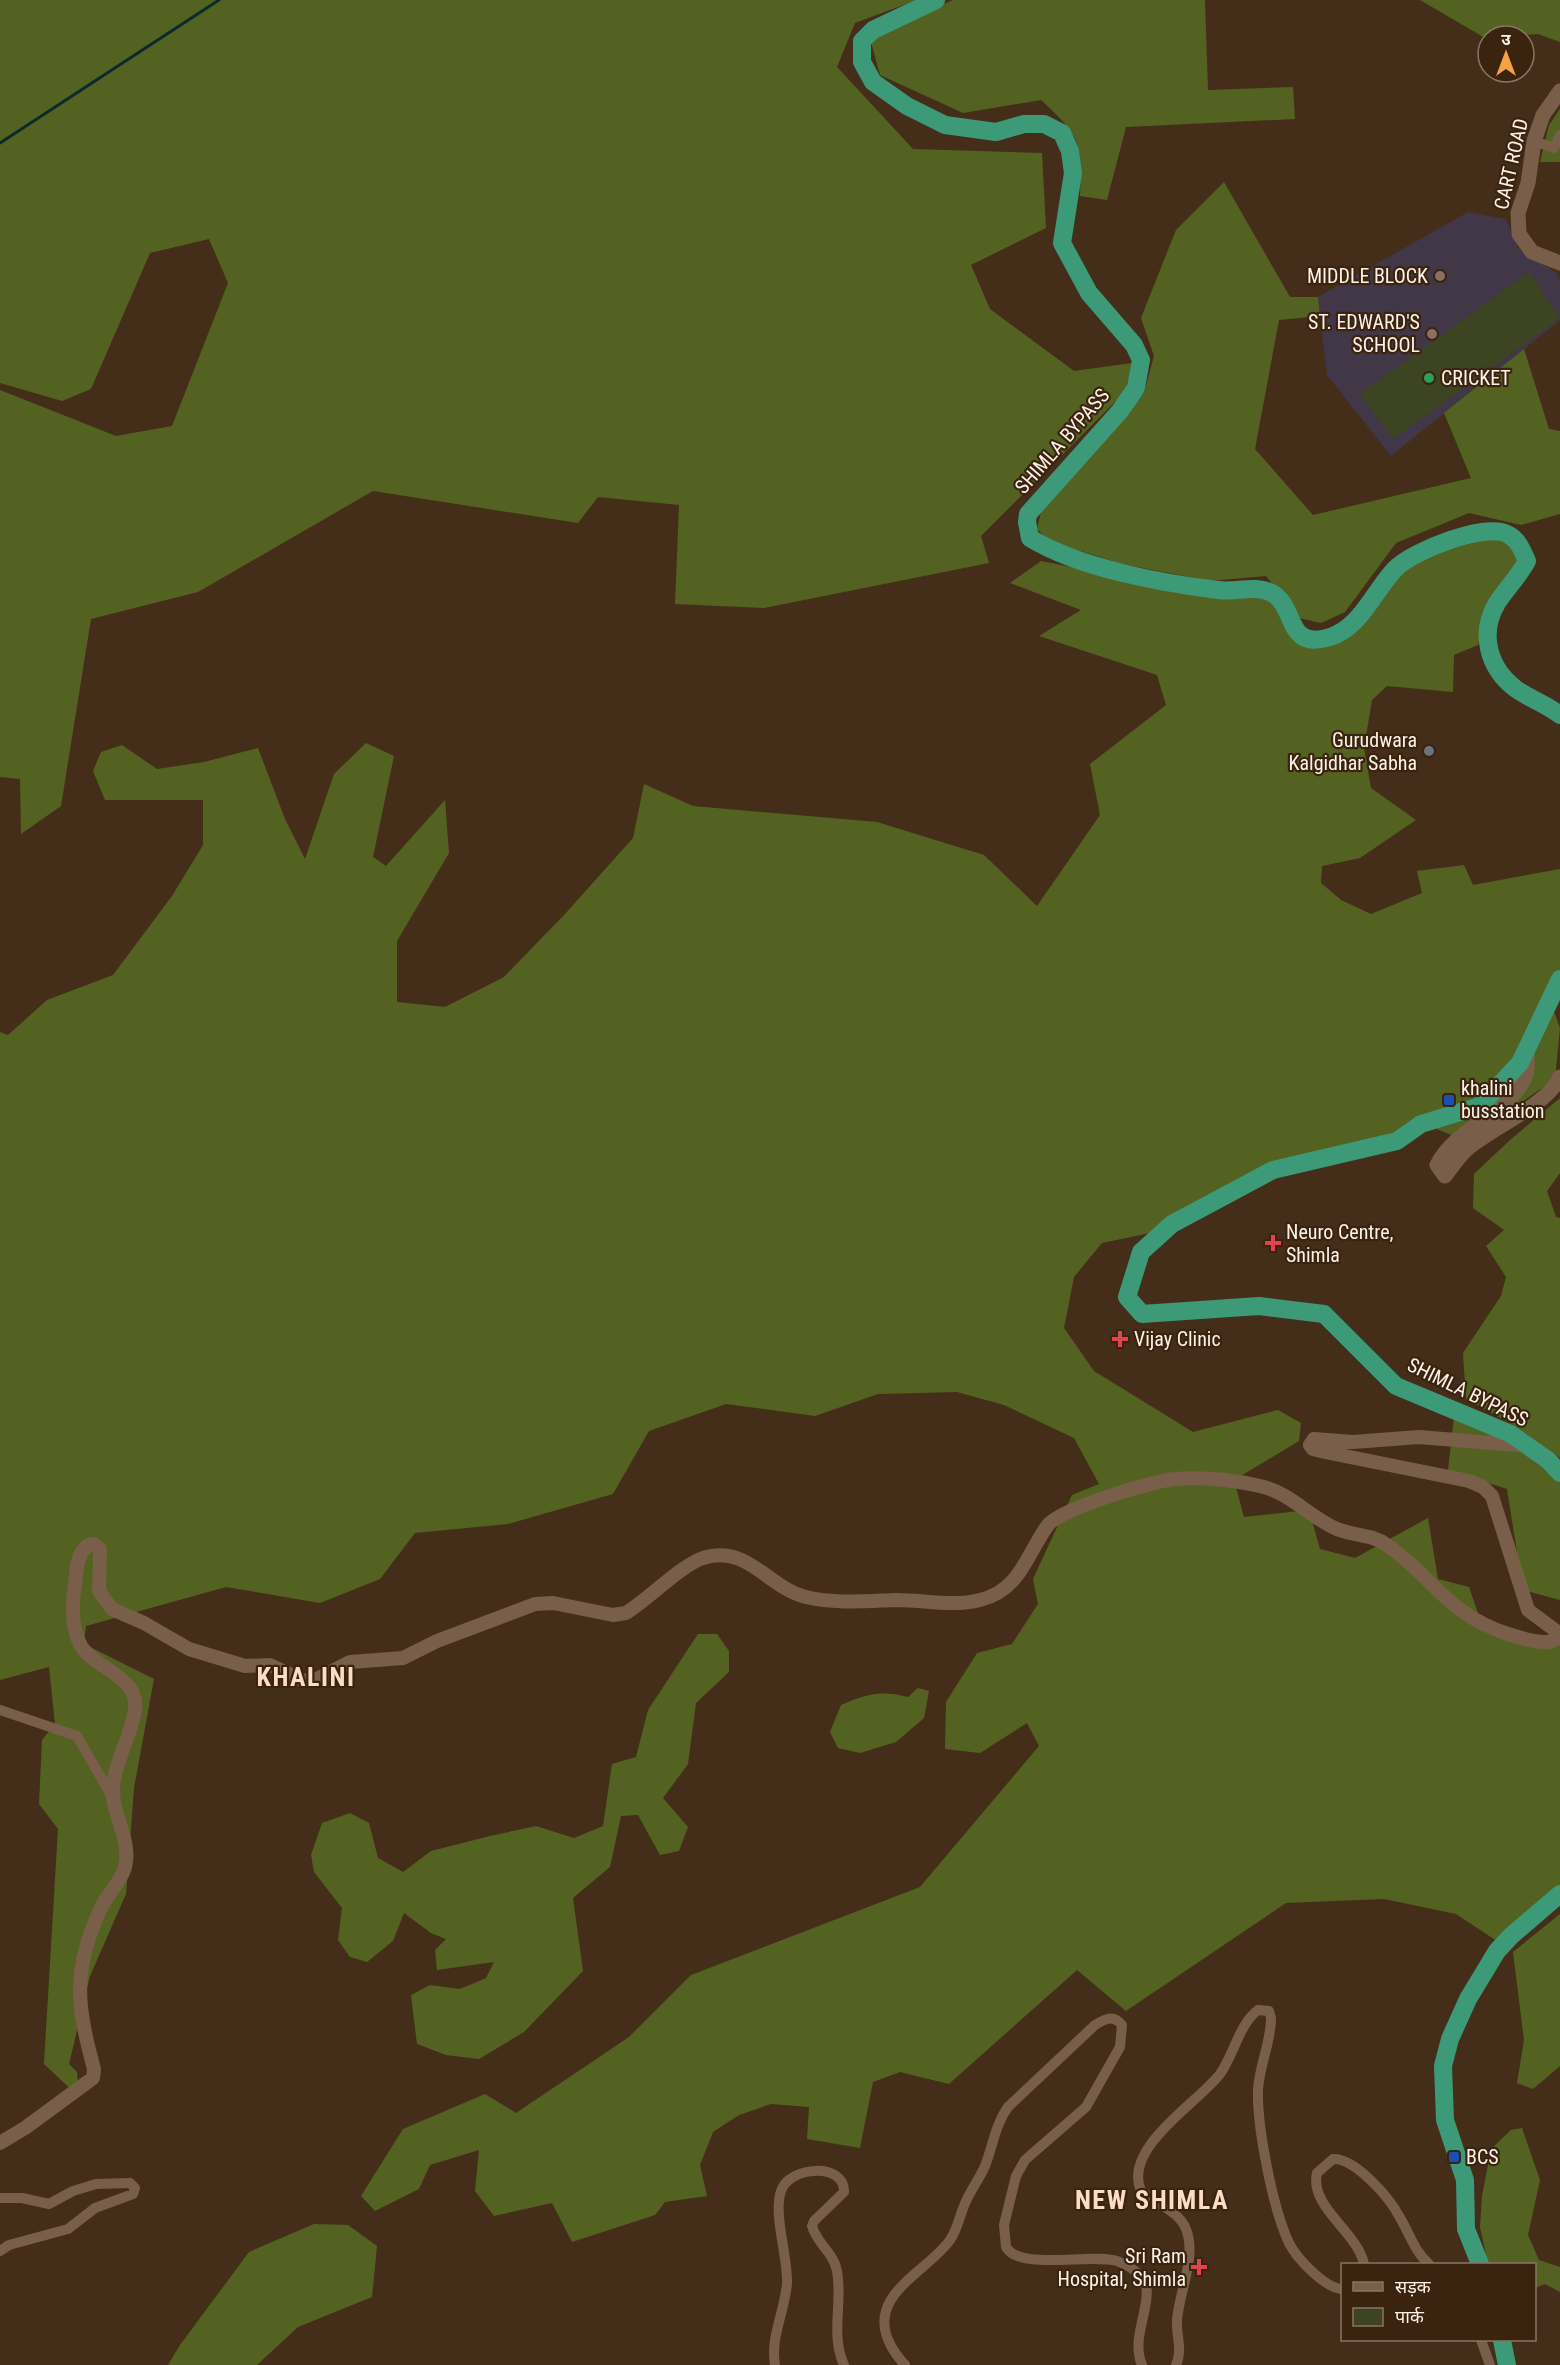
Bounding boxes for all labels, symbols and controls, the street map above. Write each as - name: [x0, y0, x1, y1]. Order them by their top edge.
- north arrow: [1476, 24, 1536, 84]
- text: उ: [1501, 30, 1511, 49]
- street label: CART ROAD: [1489, 116, 1533, 212]
- place label: MIDDLE BLOCK: [1307, 264, 1428, 288]
- marker: MIDDLE BLOCK: [1433, 269, 1447, 283]
- place label: ST. EDWARD'S SCHOOL: [1308, 310, 1420, 357]
- marker: ST. EDWARD'S SCHOOL: [1425, 327, 1439, 341]
- place label: CRICKET: [1441, 366, 1511, 390]
- marker: CRICKET: [1422, 371, 1436, 385]
- street label: SHIMLA BYPASS: [1010, 383, 1114, 499]
- place label: Gurudwara Kalgidhar Sabha: [1289, 728, 1417, 775]
- marker: Gurudwara Kalgidhar Sabha: [1422, 744, 1436, 758]
- place label: khalini busstation: [1461, 1076, 1545, 1123]
- marker: khalini busstation: [1442, 1093, 1456, 1107]
- place label: Neuro Centre, Shimla: [1286, 1220, 1394, 1267]
- marker: Neuro Centre, Shimla: [1264, 1234, 1282, 1252]
- place label: Vijay Clinic: [1134, 1327, 1221, 1351]
- marker: Vijay Clinic: [1111, 1330, 1129, 1348]
- street label: SHIMLA BYPASS: [1404, 1352, 1532, 1432]
- district label: KHALINI: [257, 1662, 356, 1692]
- place label: BCS: [1466, 2145, 1499, 2169]
- marker: BCS: [1447, 2150, 1461, 2164]
- district label: NEW SHIMLA: [1075, 2185, 1229, 2215]
- place label: Sri Ram Hospital, Shimla: [1058, 2244, 1186, 2291]
- marker: Sri Ram Hospital, Shimla: [1190, 2258, 1208, 2276]
- legend: [1341, 2263, 1536, 2341]
- text: सड़क: [1395, 2276, 1432, 2297]
- text: पार्क: [1395, 2306, 1425, 2327]

